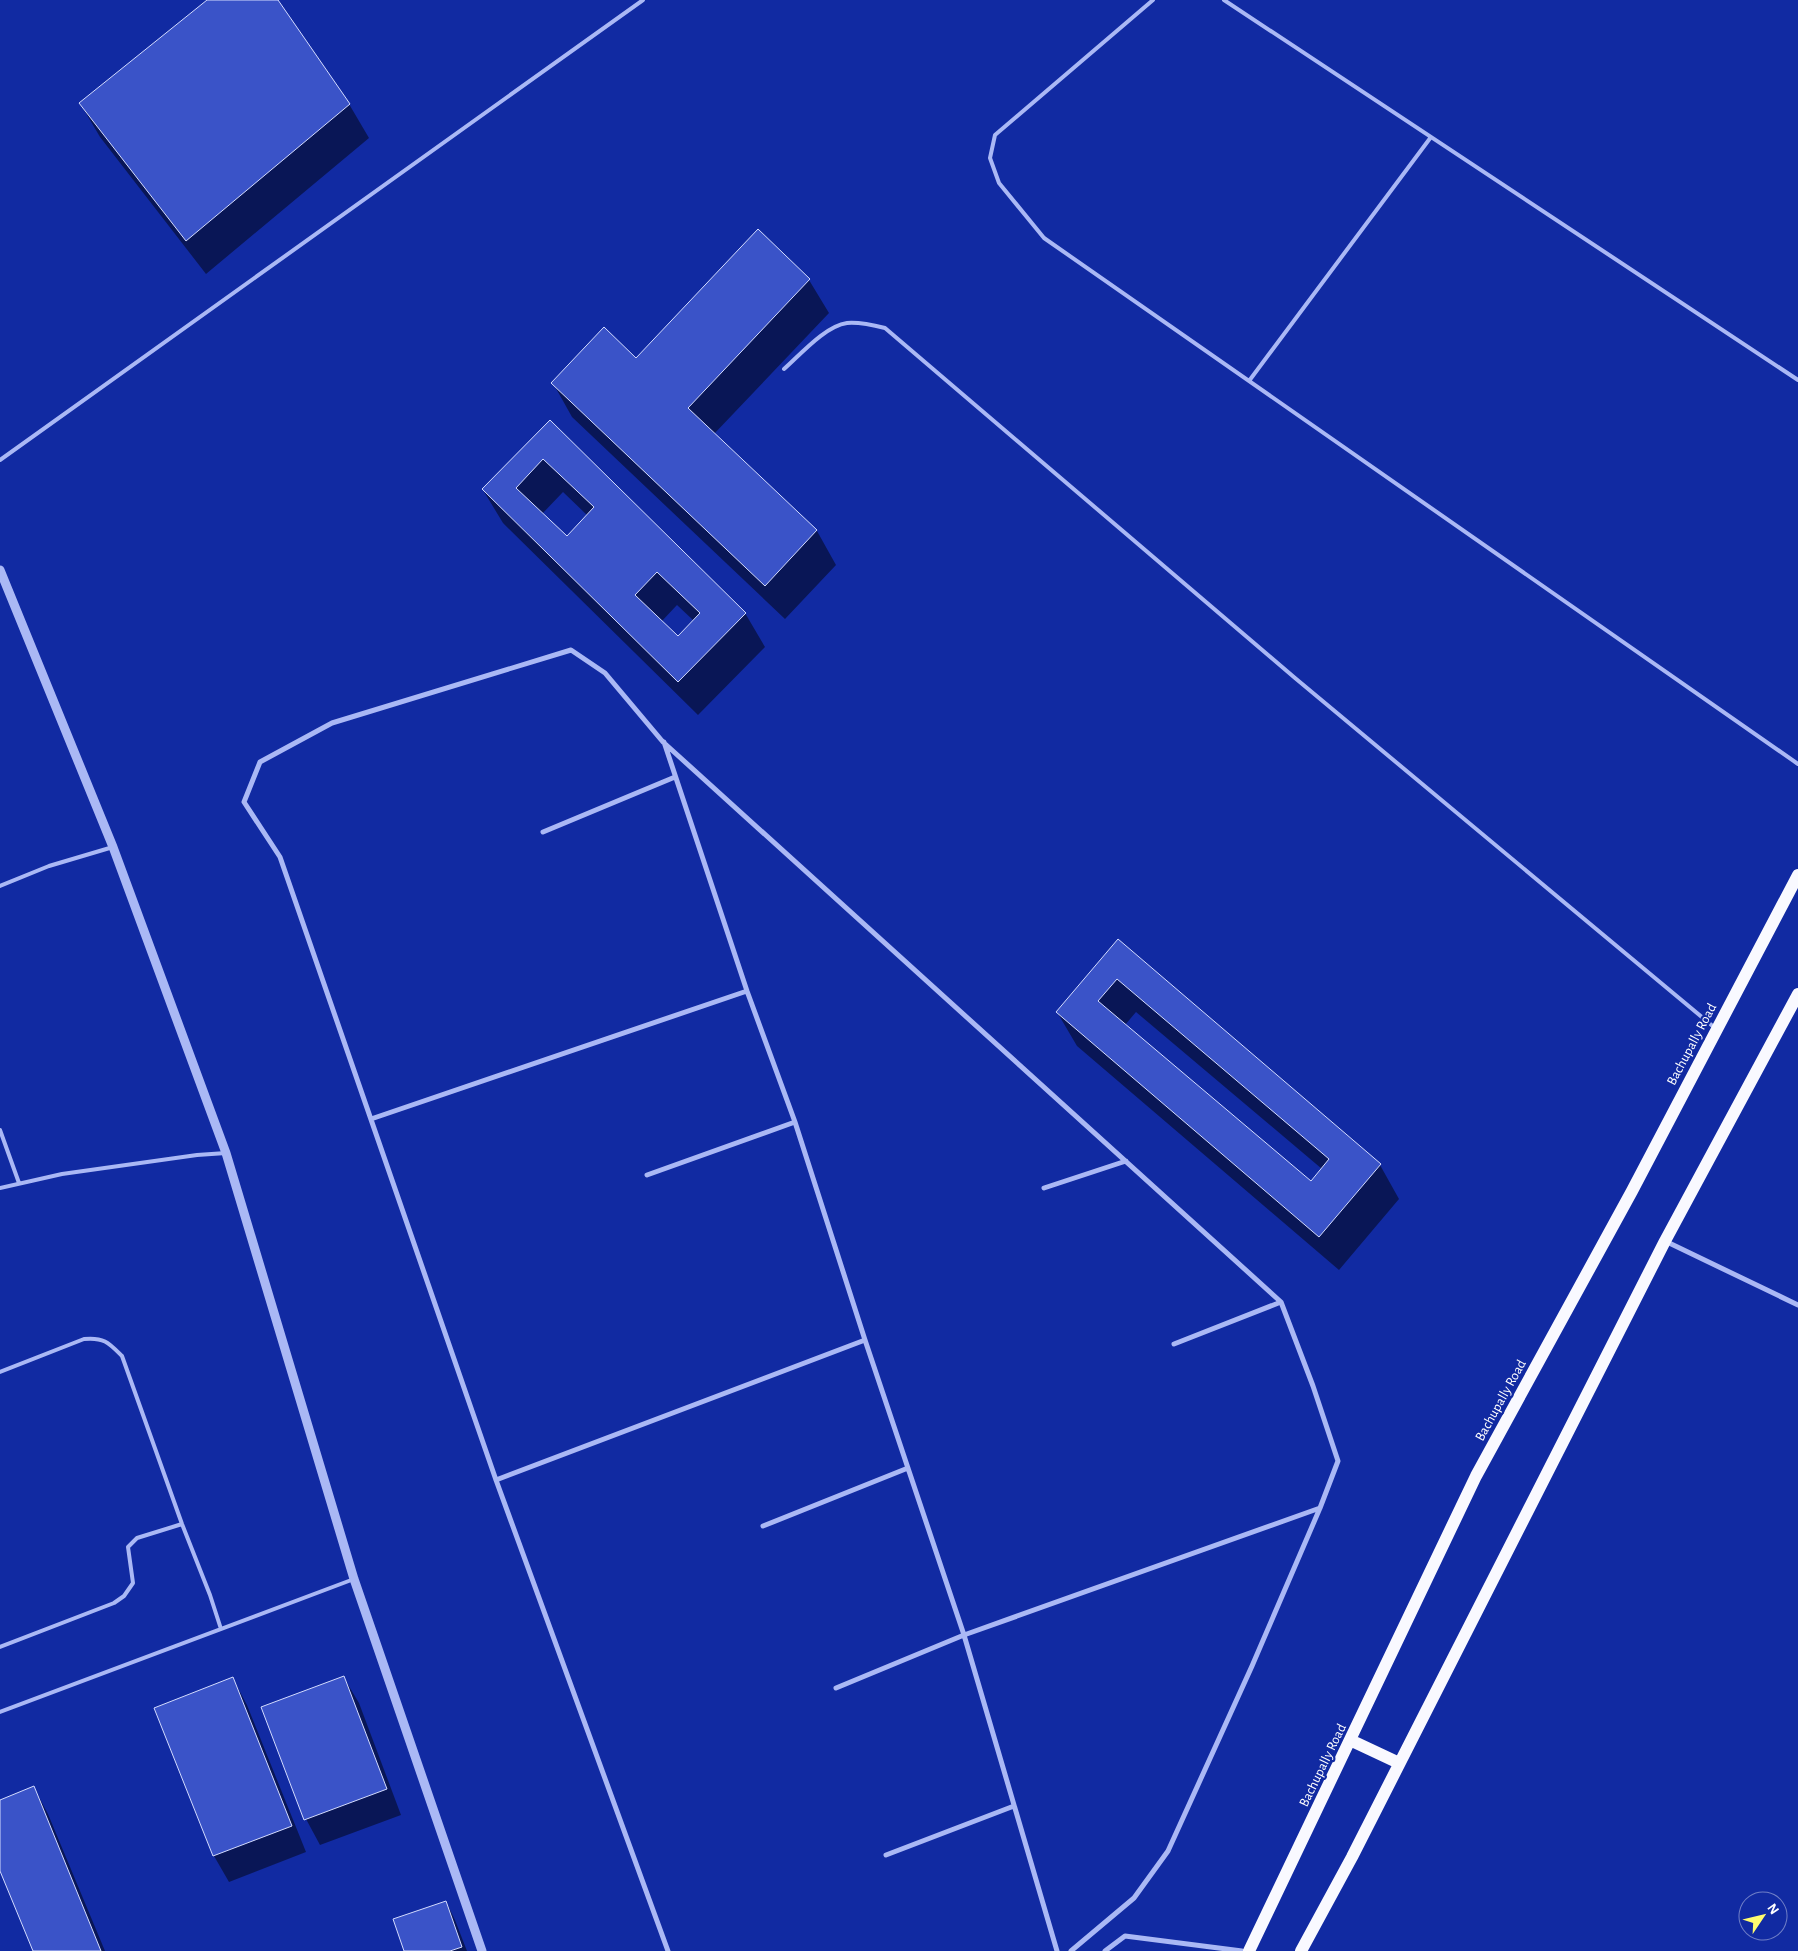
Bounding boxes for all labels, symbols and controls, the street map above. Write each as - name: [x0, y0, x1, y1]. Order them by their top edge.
- street label: Bachupally Road: [1664, 1001, 1719, 1088]
- street label: Bachupally Road: [1473, 1358, 1529, 1443]
- street label: Bachupally Road: [1297, 1722, 1349, 1809]
- north arrow: [1738, 1891, 1788, 1941]
- text: N: [1764, 1901, 1781, 1917]

